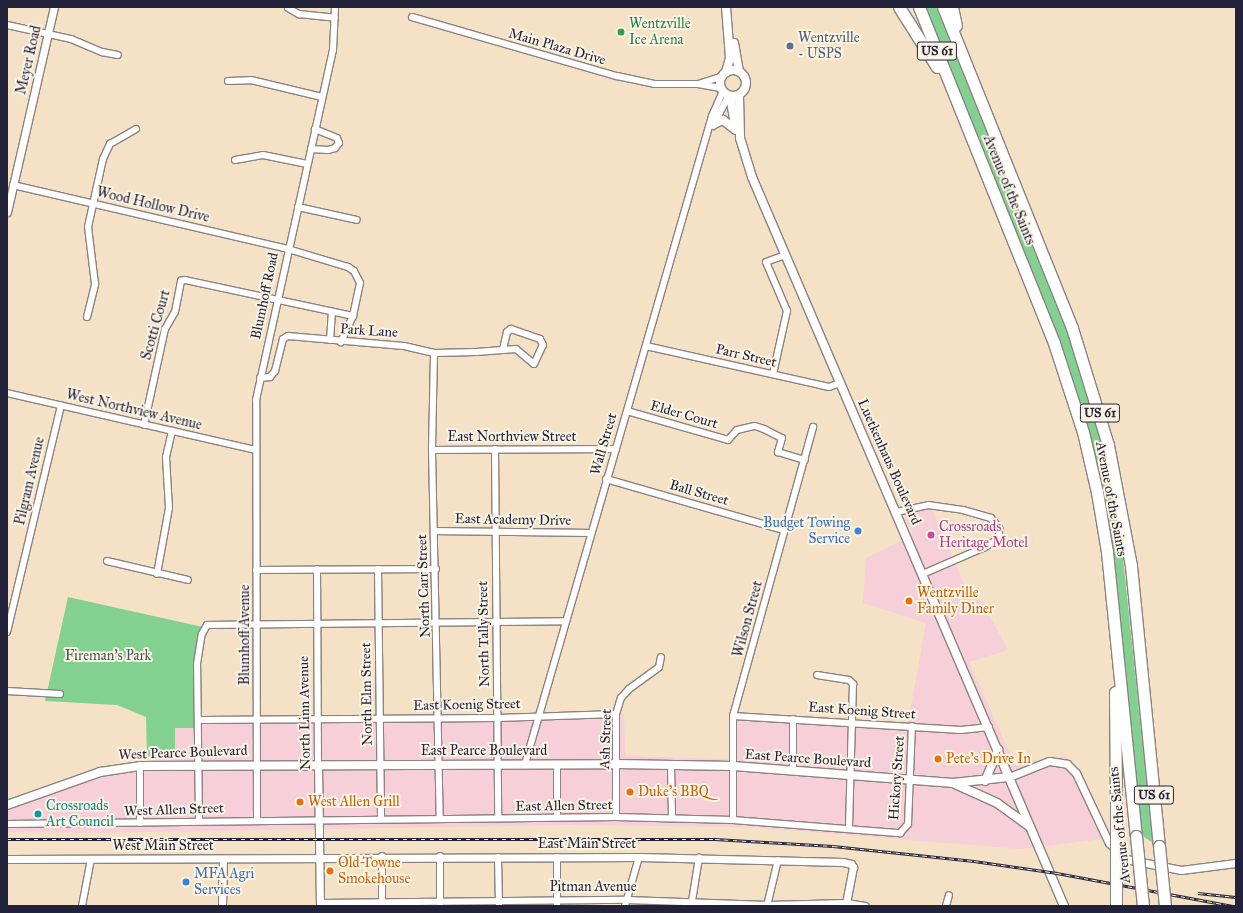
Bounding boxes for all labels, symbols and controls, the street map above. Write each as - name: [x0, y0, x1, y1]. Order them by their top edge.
- place label: Wentzville Ice Arena: [629, 16, 690, 48]
- street label: Meyer Road: [13, 24, 45, 96]
- street label: Main Plaza Drive: [506, 25, 608, 69]
- marker: Wentzville Ice Arena: [616, 27, 626, 37]
- place label: Wentzville - USPS: [798, 30, 859, 62]
- road number: US 61: [916, 40, 958, 62]
- marker: Wentzville - USPS: [785, 41, 795, 51]
- street label: Avenue of the Saints: [979, 133, 1039, 247]
- street label: Wood Hollow Drive: [95, 184, 211, 226]
- street label: Blumhoff Road: [248, 251, 282, 341]
- street label: Scotti Court: [138, 288, 174, 362]
- street label: Park Lane: [339, 321, 399, 341]
- street label: Parr Street: [714, 341, 778, 371]
- street label: West Northview Avenue: [65, 386, 203, 434]
- street label: Elder Court: [648, 397, 720, 433]
- street label: Luetkenhaus Boulevard: [854, 397, 924, 527]
- road number: US 61: [1079, 402, 1121, 424]
- street label: Wall Street: [587, 411, 621, 477]
- street label: East Northview Street: [448, 429, 576, 445]
- street label: Pilgram Avenue: [12, 435, 48, 527]
- street label: Avenue of the Saints: [1092, 440, 1130, 558]
- street label: Ball Street: [668, 477, 730, 509]
- street label: East Academy Drive: [455, 511, 571, 529]
- place label: Budget Towing Service: [763, 515, 850, 548]
- place label: Crossroads Heritage Motel: [939, 519, 1028, 552]
- marker: Budget Towing Service: [853, 526, 863, 536]
- marker: Crossroads Heritage Motel: [926, 530, 936, 540]
- street label: North Carr Street: [414, 534, 434, 638]
- street label: Wilson Street: [730, 579, 766, 659]
- street label: North Tally Street: [475, 581, 493, 687]
- street label: Blumhoff Avenue: [237, 585, 253, 685]
- place label: Wentzville Family Diner: [917, 585, 994, 618]
- marker: Wentzville Family Diner: [904, 596, 914, 606]
- street label: North Elm Street: [358, 642, 376, 746]
- park label: Fireman's Park: [65, 648, 151, 664]
- street label: North Linn Avenue: [296, 656, 314, 770]
- street label: East Koenig Street: [413, 696, 521, 714]
- street label: East Koenig Street: [808, 699, 916, 723]
- street label: Ash Street: [597, 709, 615, 769]
- street label: Hickory Street: [886, 735, 908, 821]
- street label: West Pearce Boulevard: [118, 742, 248, 764]
- street label: East Pearce Boulevard: [421, 743, 547, 759]
- street label: East Pearce Boulevard: [744, 746, 872, 772]
- place label: Pete's Drive In: [946, 751, 1031, 767]
- marker: Pete's Drive In: [933, 754, 943, 764]
- street label: Avenue of the Saints: [1106, 766, 1134, 884]
- place label: Duke's BBQ: [638, 784, 709, 800]
- road number: US 61: [1133, 784, 1175, 806]
- marker: Duke's BBQ: [625, 787, 635, 797]
- place label: West Allen Grill: [308, 794, 400, 810]
- marker: West Allen Grill: [295, 797, 305, 807]
- street label: East Allen Street: [515, 797, 613, 815]
- place label: Crossroads Art Council: [46, 798, 114, 830]
- street label: West Allen Street: [124, 800, 224, 820]
- marker: Crossroads Art Council: [33, 809, 43, 819]
- street label: East Main Street: [538, 836, 636, 852]
- street label: West Main Street: [112, 838, 214, 854]
- place label: Old Towne Smokehouse: [338, 855, 410, 888]
- place label: MFA Agri Services: [194, 866, 254, 898]
- marker: Old Towne Smokehouse: [325, 866, 335, 876]
- marker: MFA Agri Services: [181, 877, 191, 887]
- street label: Pitman Avenue: [549, 879, 637, 895]

